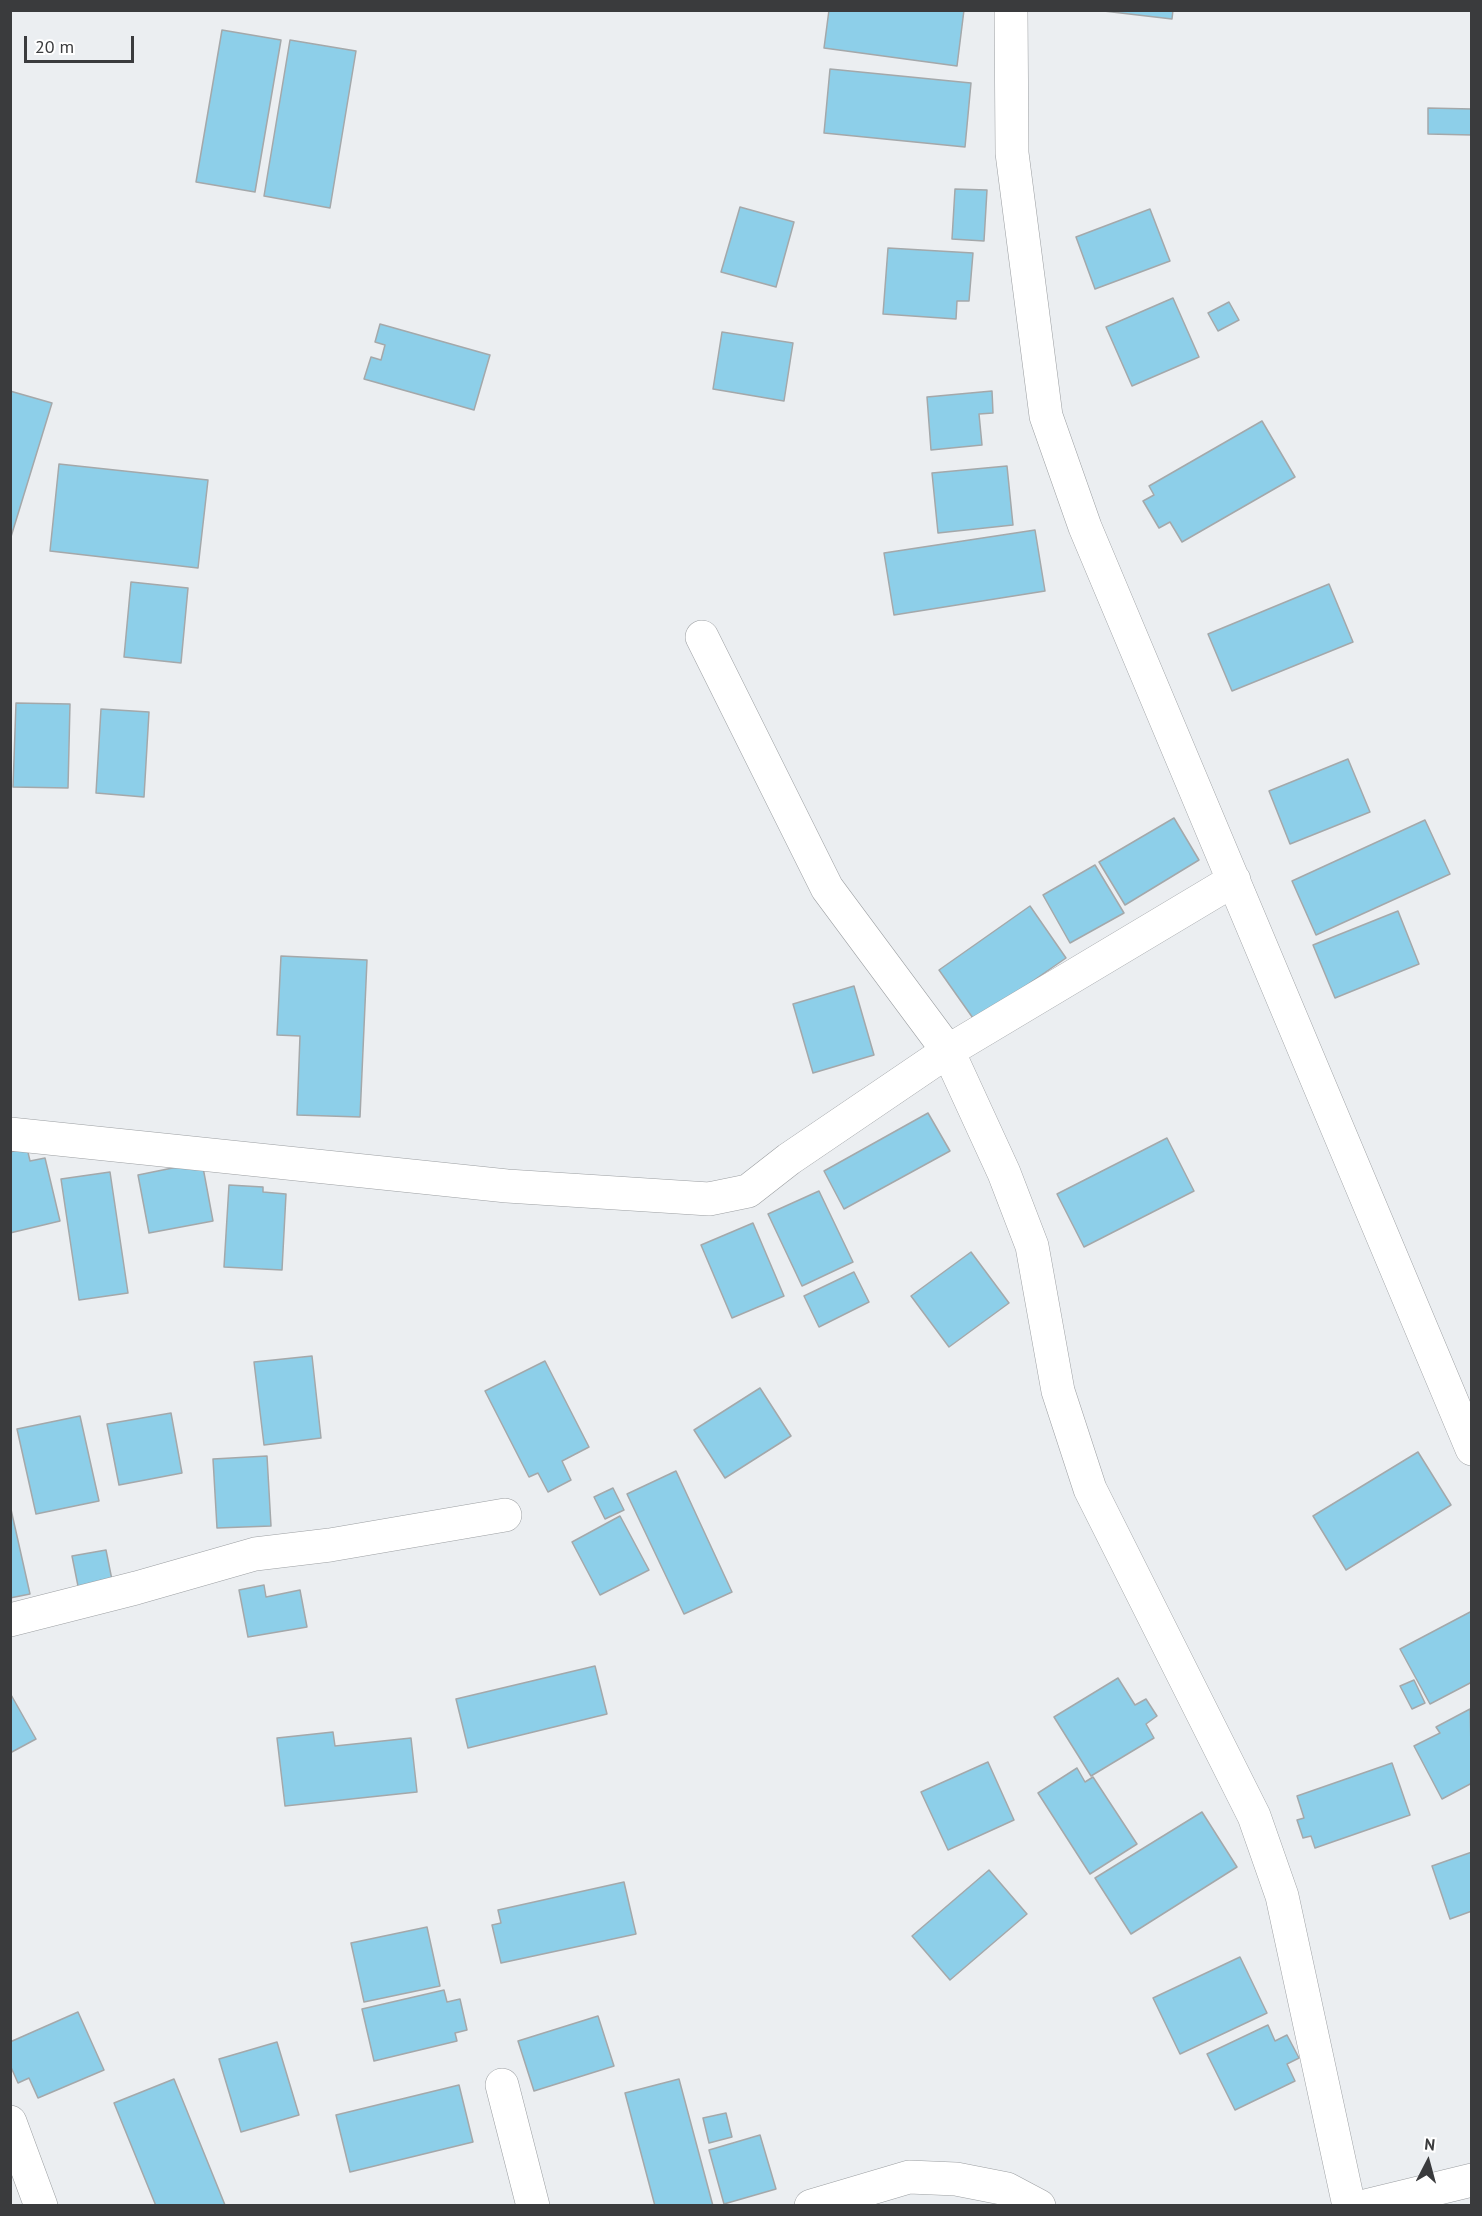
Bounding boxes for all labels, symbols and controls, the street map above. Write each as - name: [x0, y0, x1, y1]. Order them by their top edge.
- scale bar: [27, 24, 136, 62]
- text: 20 m: [35, 35, 74, 58]
- north arrow: [1398, 2132, 1458, 2192]
- text: N: [1424, 2134, 1436, 2155]

